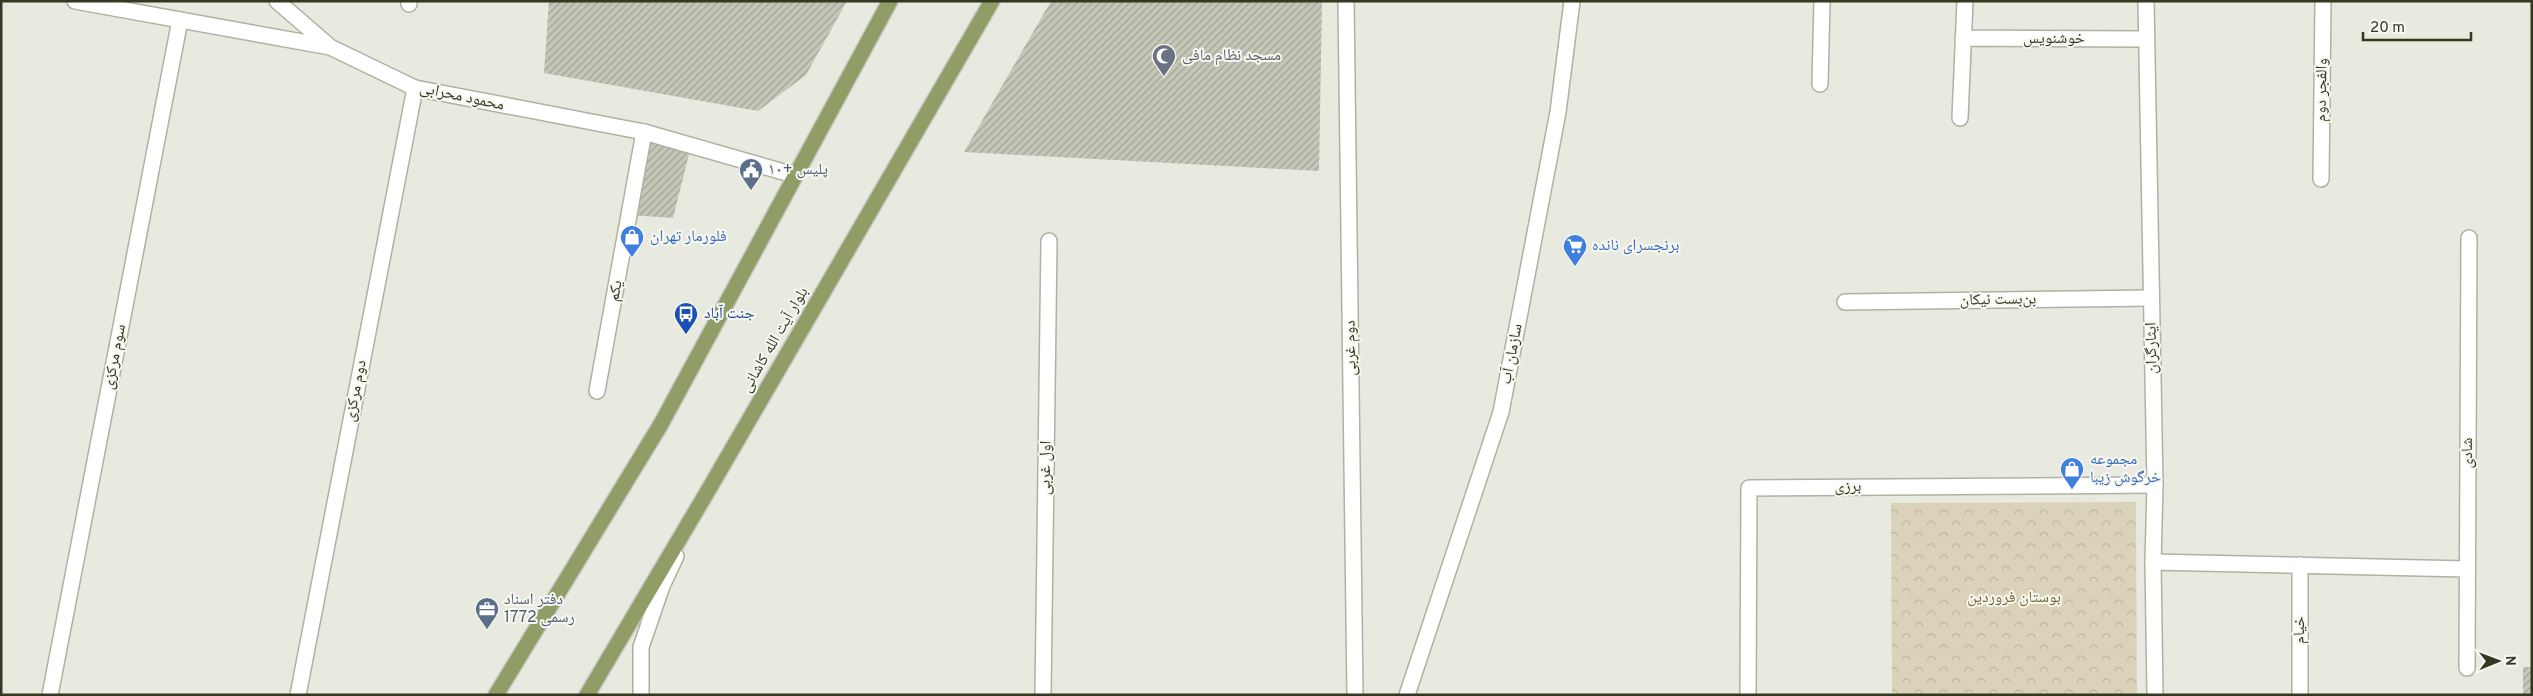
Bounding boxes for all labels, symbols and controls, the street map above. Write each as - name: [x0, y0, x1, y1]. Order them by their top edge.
- scale bar: [2363, 10, 2470, 42]
- text: 20 m: [2370, 19, 2405, 38]
- street label: خوشنویس: [2023, 29, 2085, 49]
- mosque icon: مسجد نظام مافی: [1151, 43, 1177, 77]
- place label: مسجد نظام مافی: [1182, 46, 1281, 66]
- street label: والفجر دوم: [2311, 58, 2333, 122]
- street label: محمود محرابی: [418, 78, 506, 116]
- public building icon: پلیس +۱۰: [738, 157, 764, 191]
- place label: پلیس +۱۰: [768, 160, 828, 180]
- shop icon: فلورمار تهران: [619, 224, 645, 258]
- place label: فلورمار تهران: [650, 227, 727, 247]
- supermarket icon: برنجسرای نانده: [1562, 233, 1588, 267]
- place label: برنجسرای نانده: [1592, 236, 1679, 256]
- street label: یکم: [604, 279, 628, 303]
- street label: بلوار آیت الله کاشانی: [737, 284, 813, 396]
- street label: بن‌بست نیکان: [1960, 289, 2036, 311]
- bus stop icon: جنت آباد: [673, 301, 699, 335]
- place label: جنت آباد: [704, 304, 755, 324]
- street label: دوم غربی: [1341, 320, 1361, 376]
- street label: سازمان آب: [1496, 322, 1528, 386]
- street label: ایثارگران: [2142, 322, 2162, 374]
- street label: سوم مرکزی: [99, 323, 131, 391]
- street label: دوم مرکزی: [340, 358, 372, 424]
- street label: شادی: [2458, 437, 2478, 469]
- street label: اول غربی: [1036, 441, 1056, 495]
- place label: مجموعه خرگوش زیبا: [2090, 450, 2161, 488]
- shop icon: مجموعه خرگوش زیبا: [2059, 456, 2085, 490]
- street label: برزی: [1835, 477, 1861, 497]
- park label: بوستان فروردین: [1967, 588, 2061, 608]
- place label: دفتر اسناد رسمی 1772: [504, 590, 575, 628]
- office icon: دفتر اسناد رسمی 1772: [474, 596, 500, 630]
- street label: خیام: [2290, 616, 2310, 644]
- north arrow: [2473, 636, 2523, 686]
- text: N: [2501, 656, 2518, 666]

